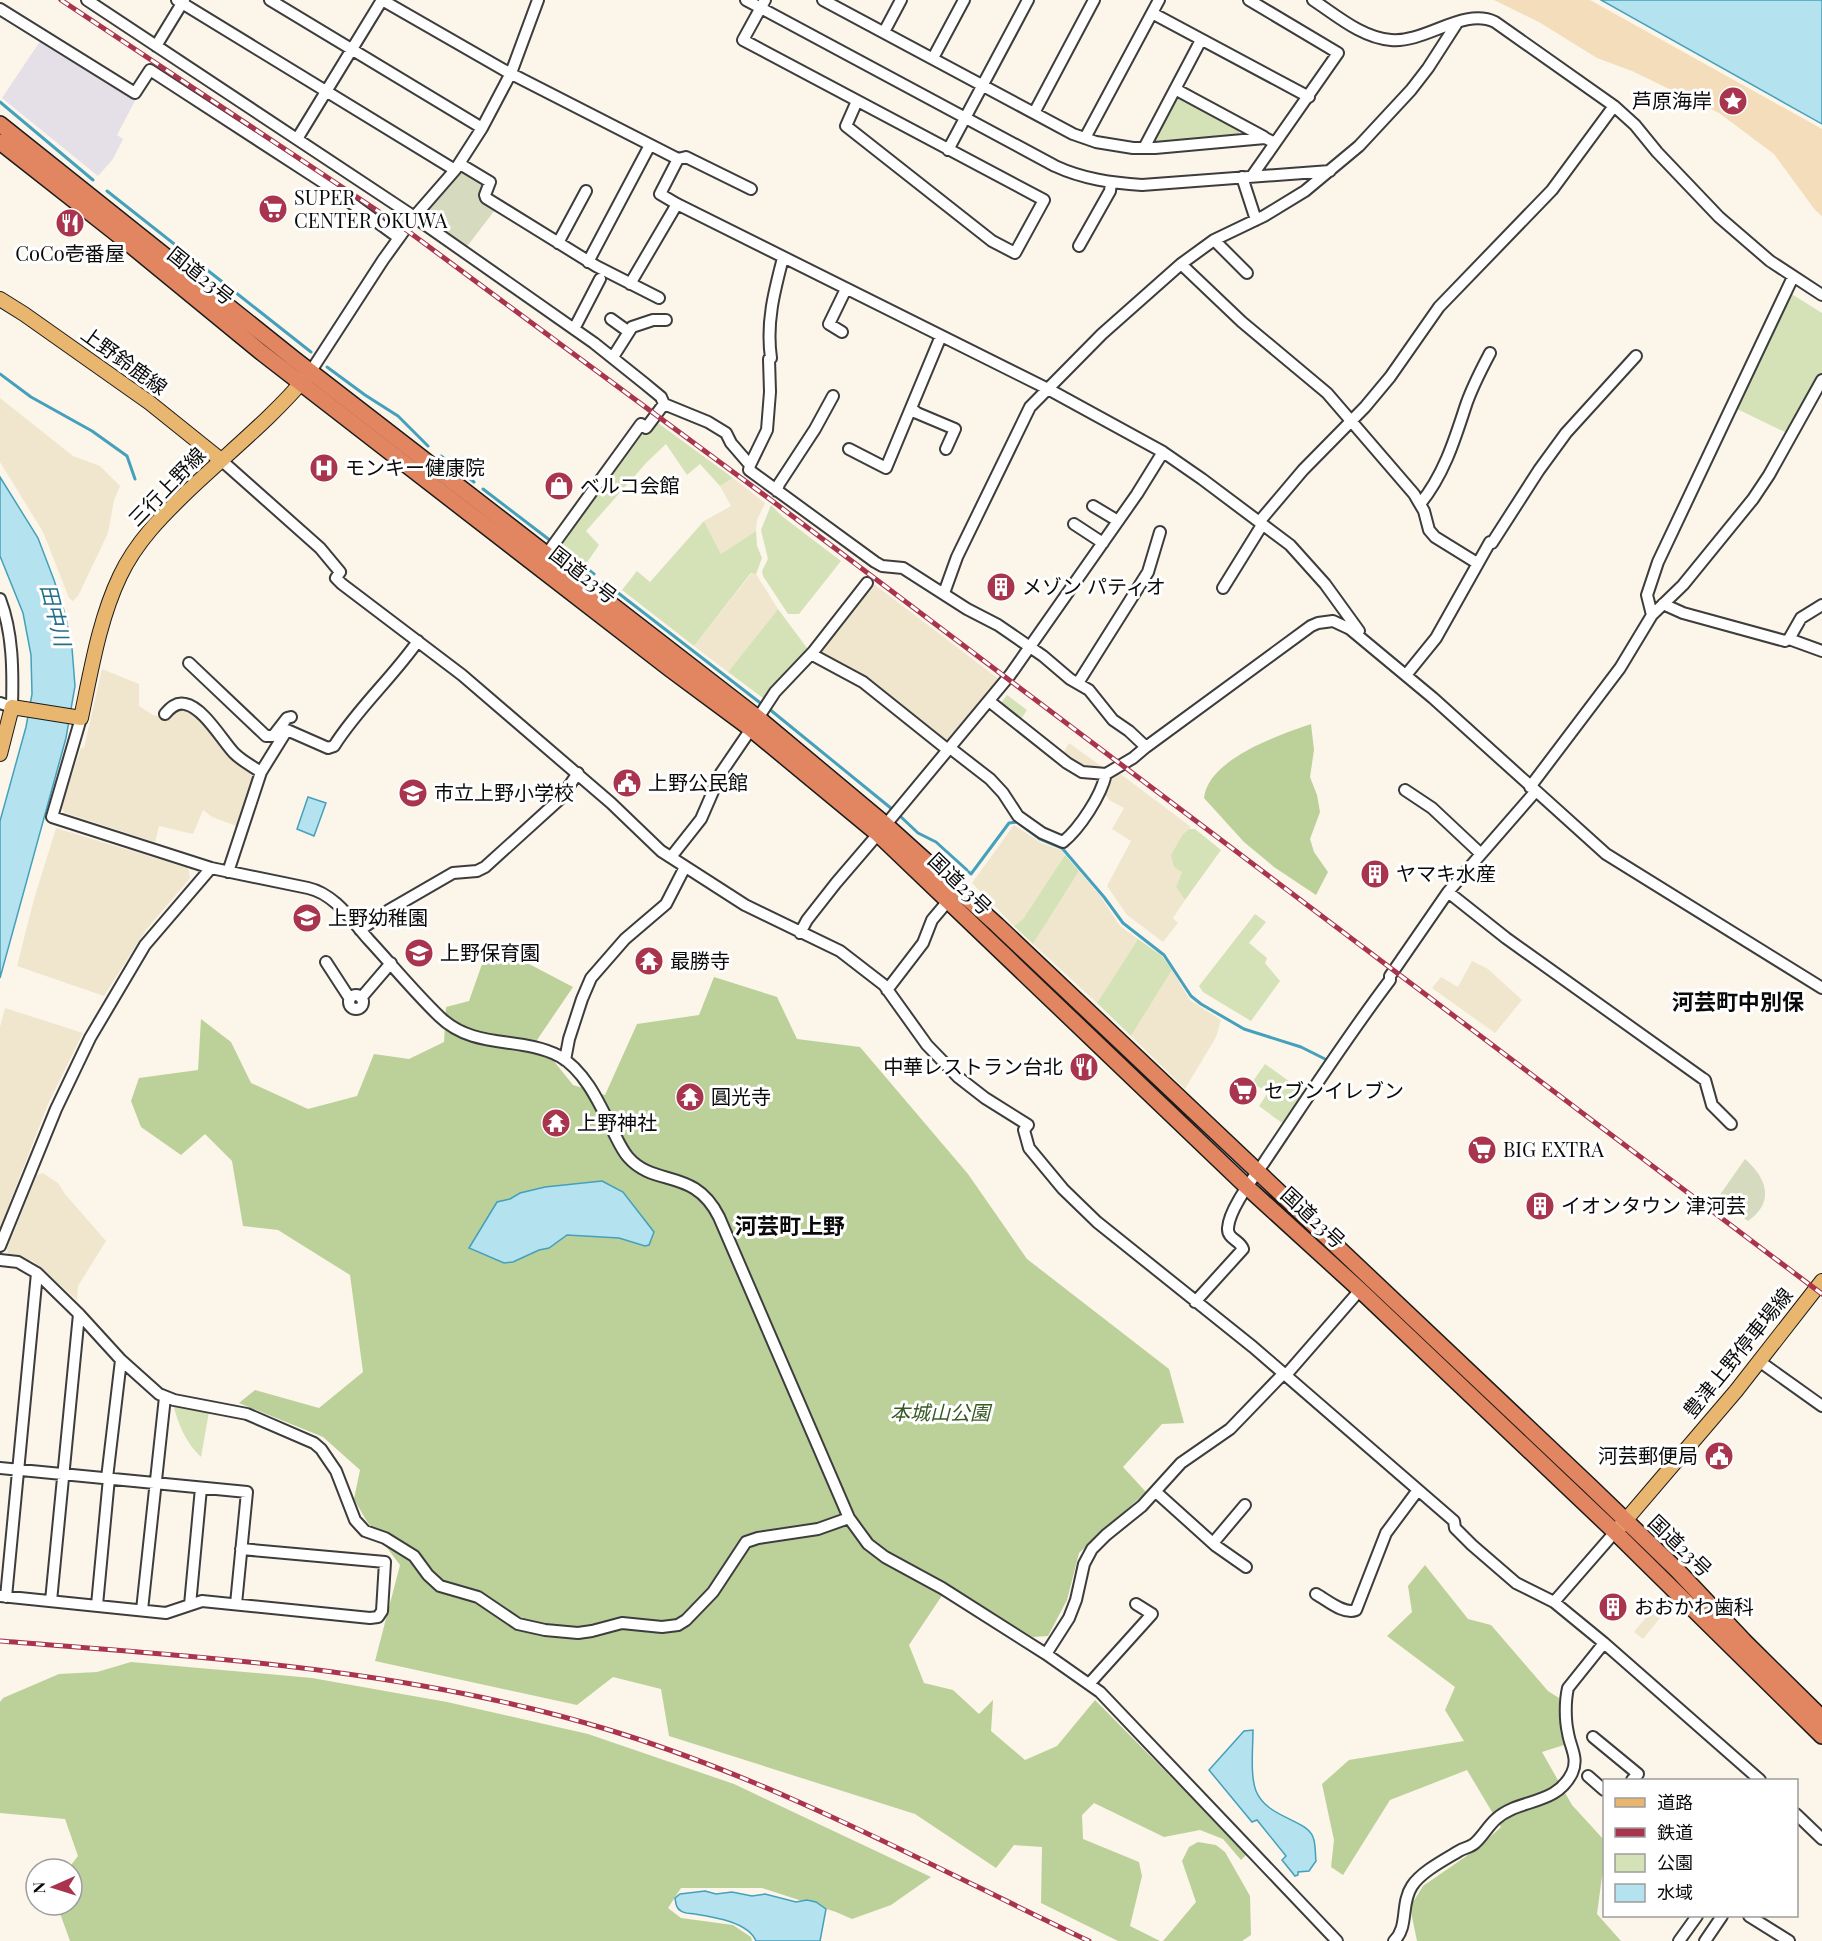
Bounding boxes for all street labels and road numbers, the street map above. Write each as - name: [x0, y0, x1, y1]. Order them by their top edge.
- street label: 国道23号: [163, 240, 241, 310]
- street label: 上野鈴鹿線: [76, 319, 173, 400]
- street label: 三行上野線: [121, 441, 210, 531]
- street label: 国道23号: [545, 539, 623, 609]
- street label: 国道23号: [923, 846, 999, 920]
- street label: 国道23号: [1276, 1180, 1352, 1254]
- street label: 豊津上野停車場線: [1676, 1281, 1798, 1423]
- street label: 国道23号: [1643, 1508, 1719, 1582]

